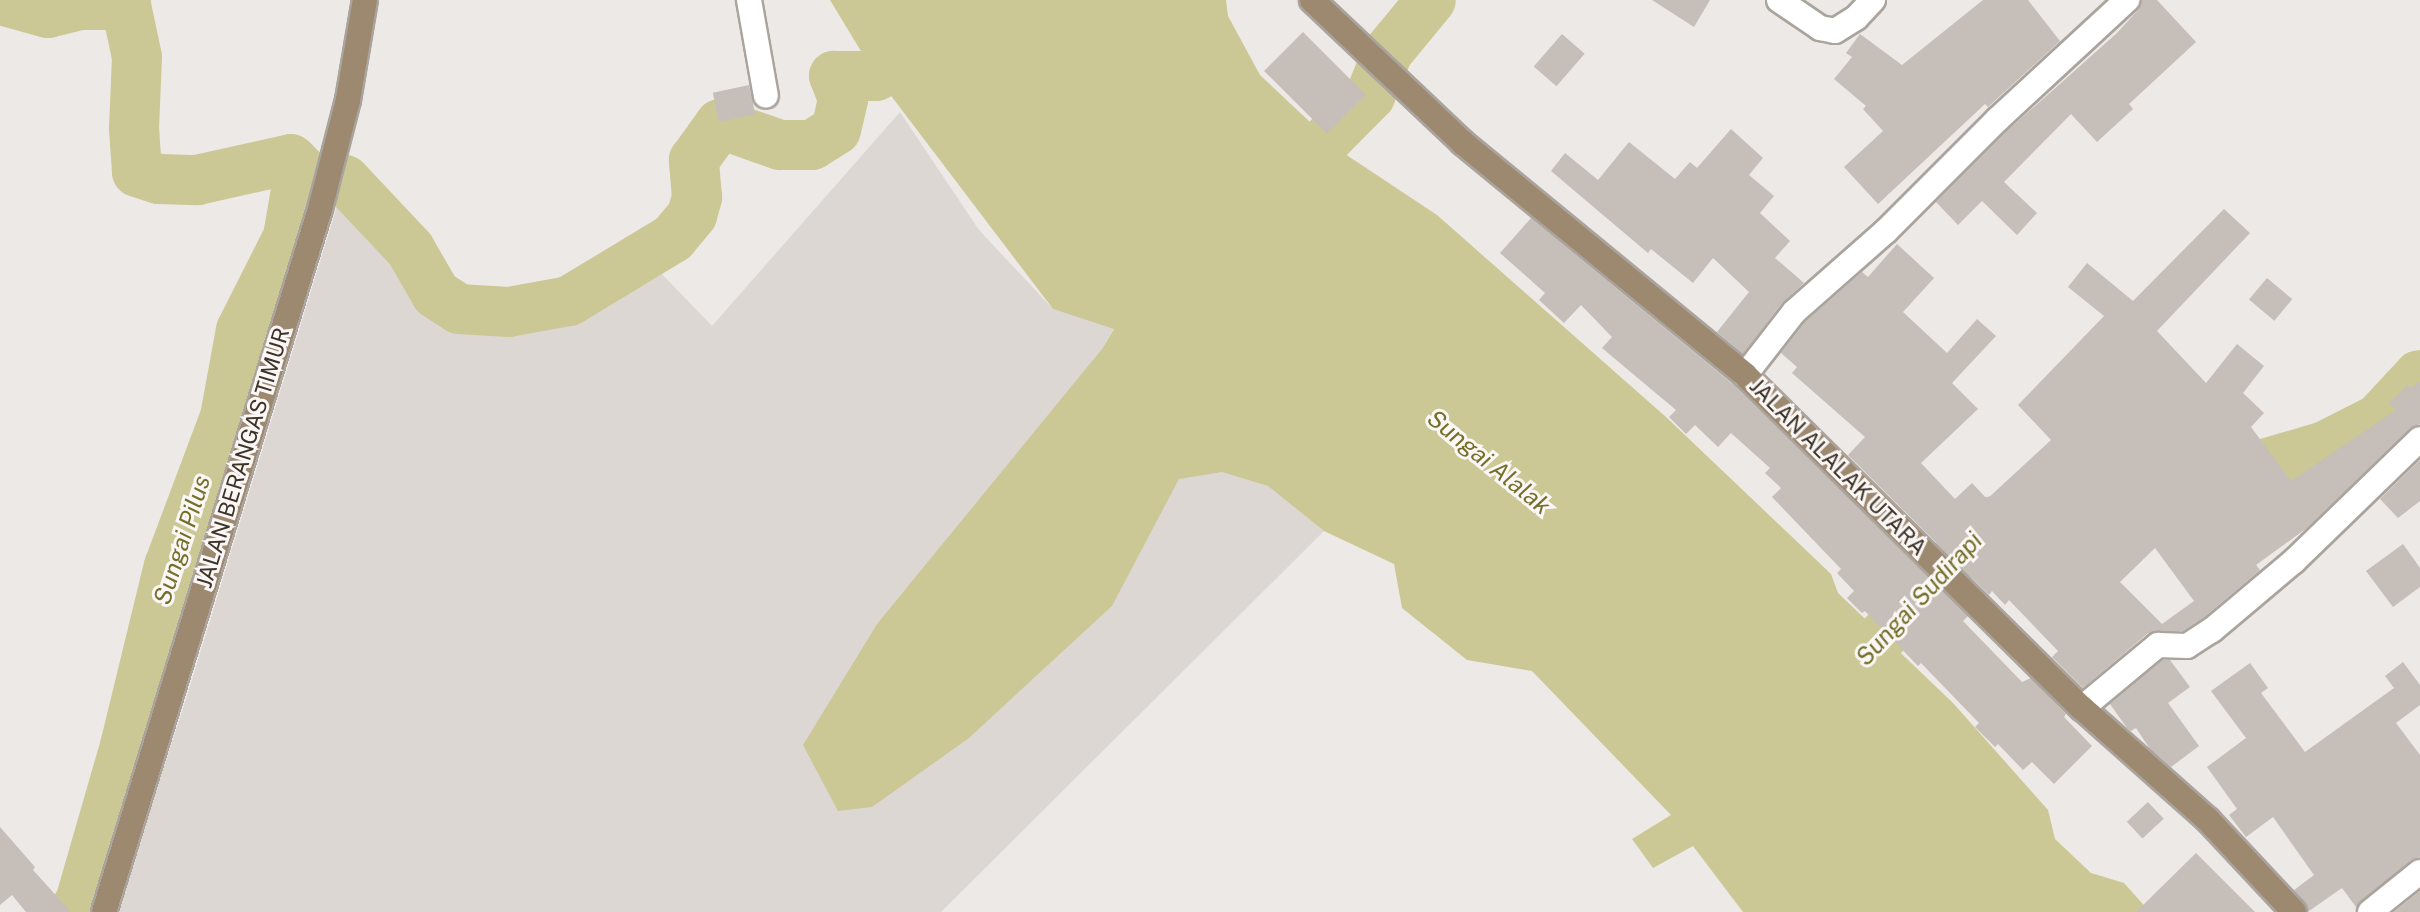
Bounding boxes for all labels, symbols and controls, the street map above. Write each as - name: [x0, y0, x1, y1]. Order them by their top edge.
- street label: JALAN BERANGAS TIMUR: [191, 325, 295, 591]
- street label: JALAN ALALAK UTARA: [1744, 373, 1932, 561]
- water label: Sungai Alalak: [1422, 404, 1556, 520]
- water label: Sungai Pilus: [148, 472, 216, 608]
- water label: Sungai Sudirapi: [1850, 526, 1988, 672]

